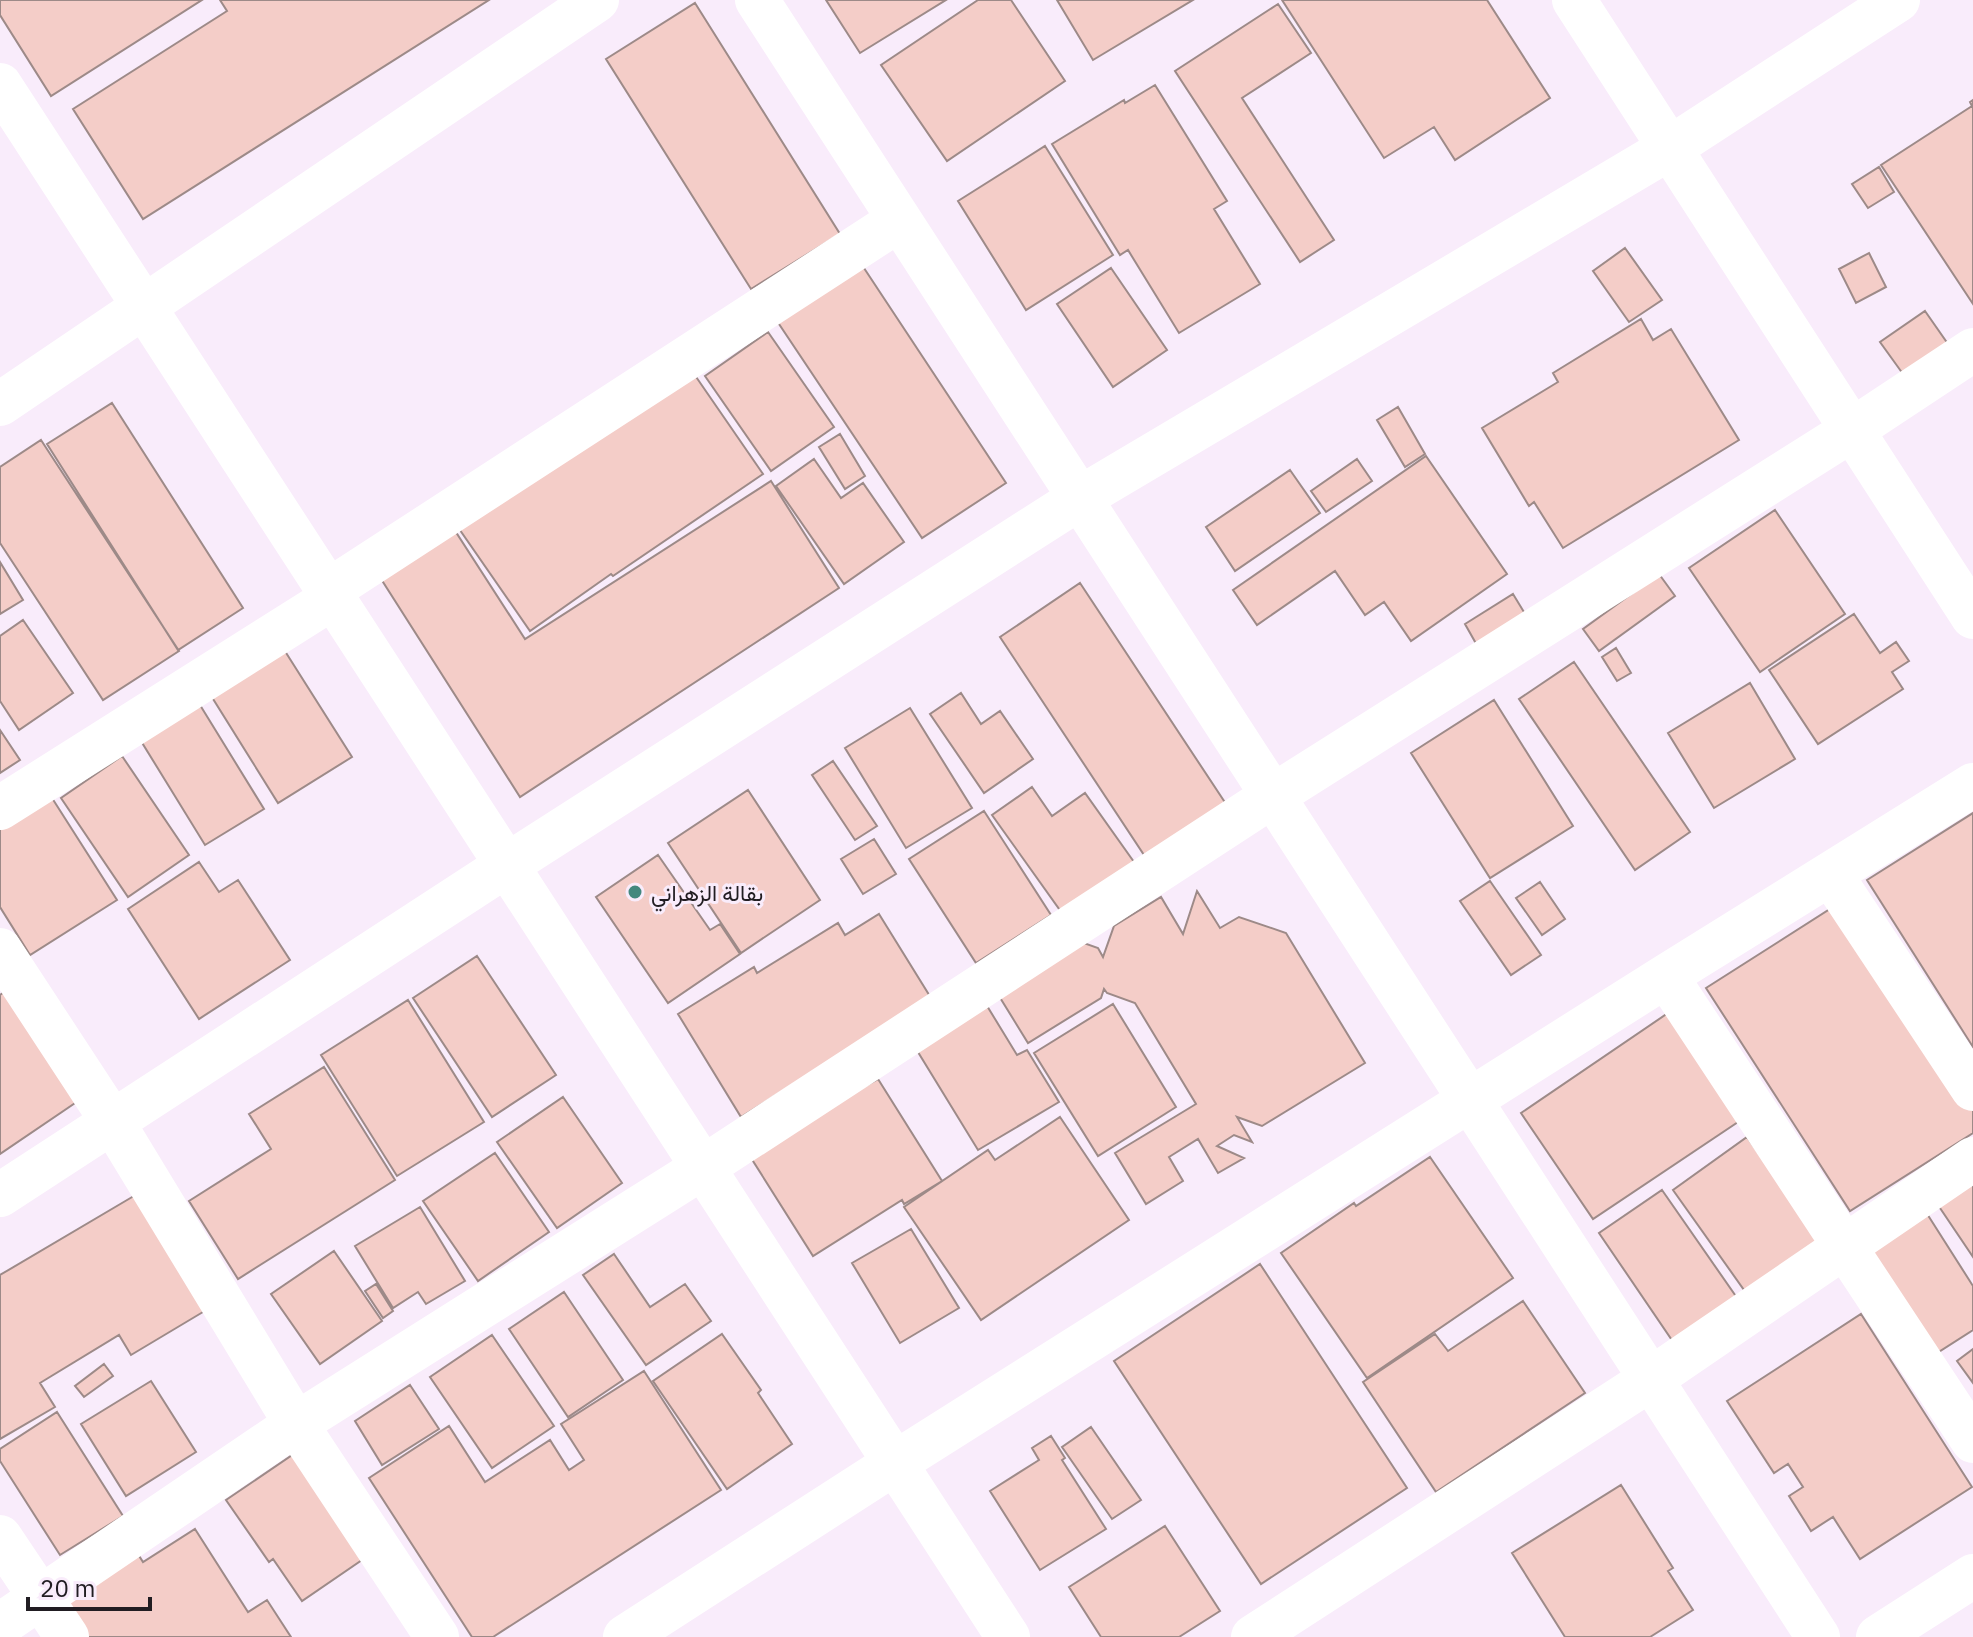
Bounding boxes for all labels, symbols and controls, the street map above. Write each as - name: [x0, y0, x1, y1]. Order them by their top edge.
- place label: بقالة الزهراني: [651, 878, 763, 912]
- marker: بقالة الزهراني: [626, 883, 644, 901]
- scale bar: [28, 1561, 150, 1611]
- text: 20 m: [40, 1572, 95, 1604]

